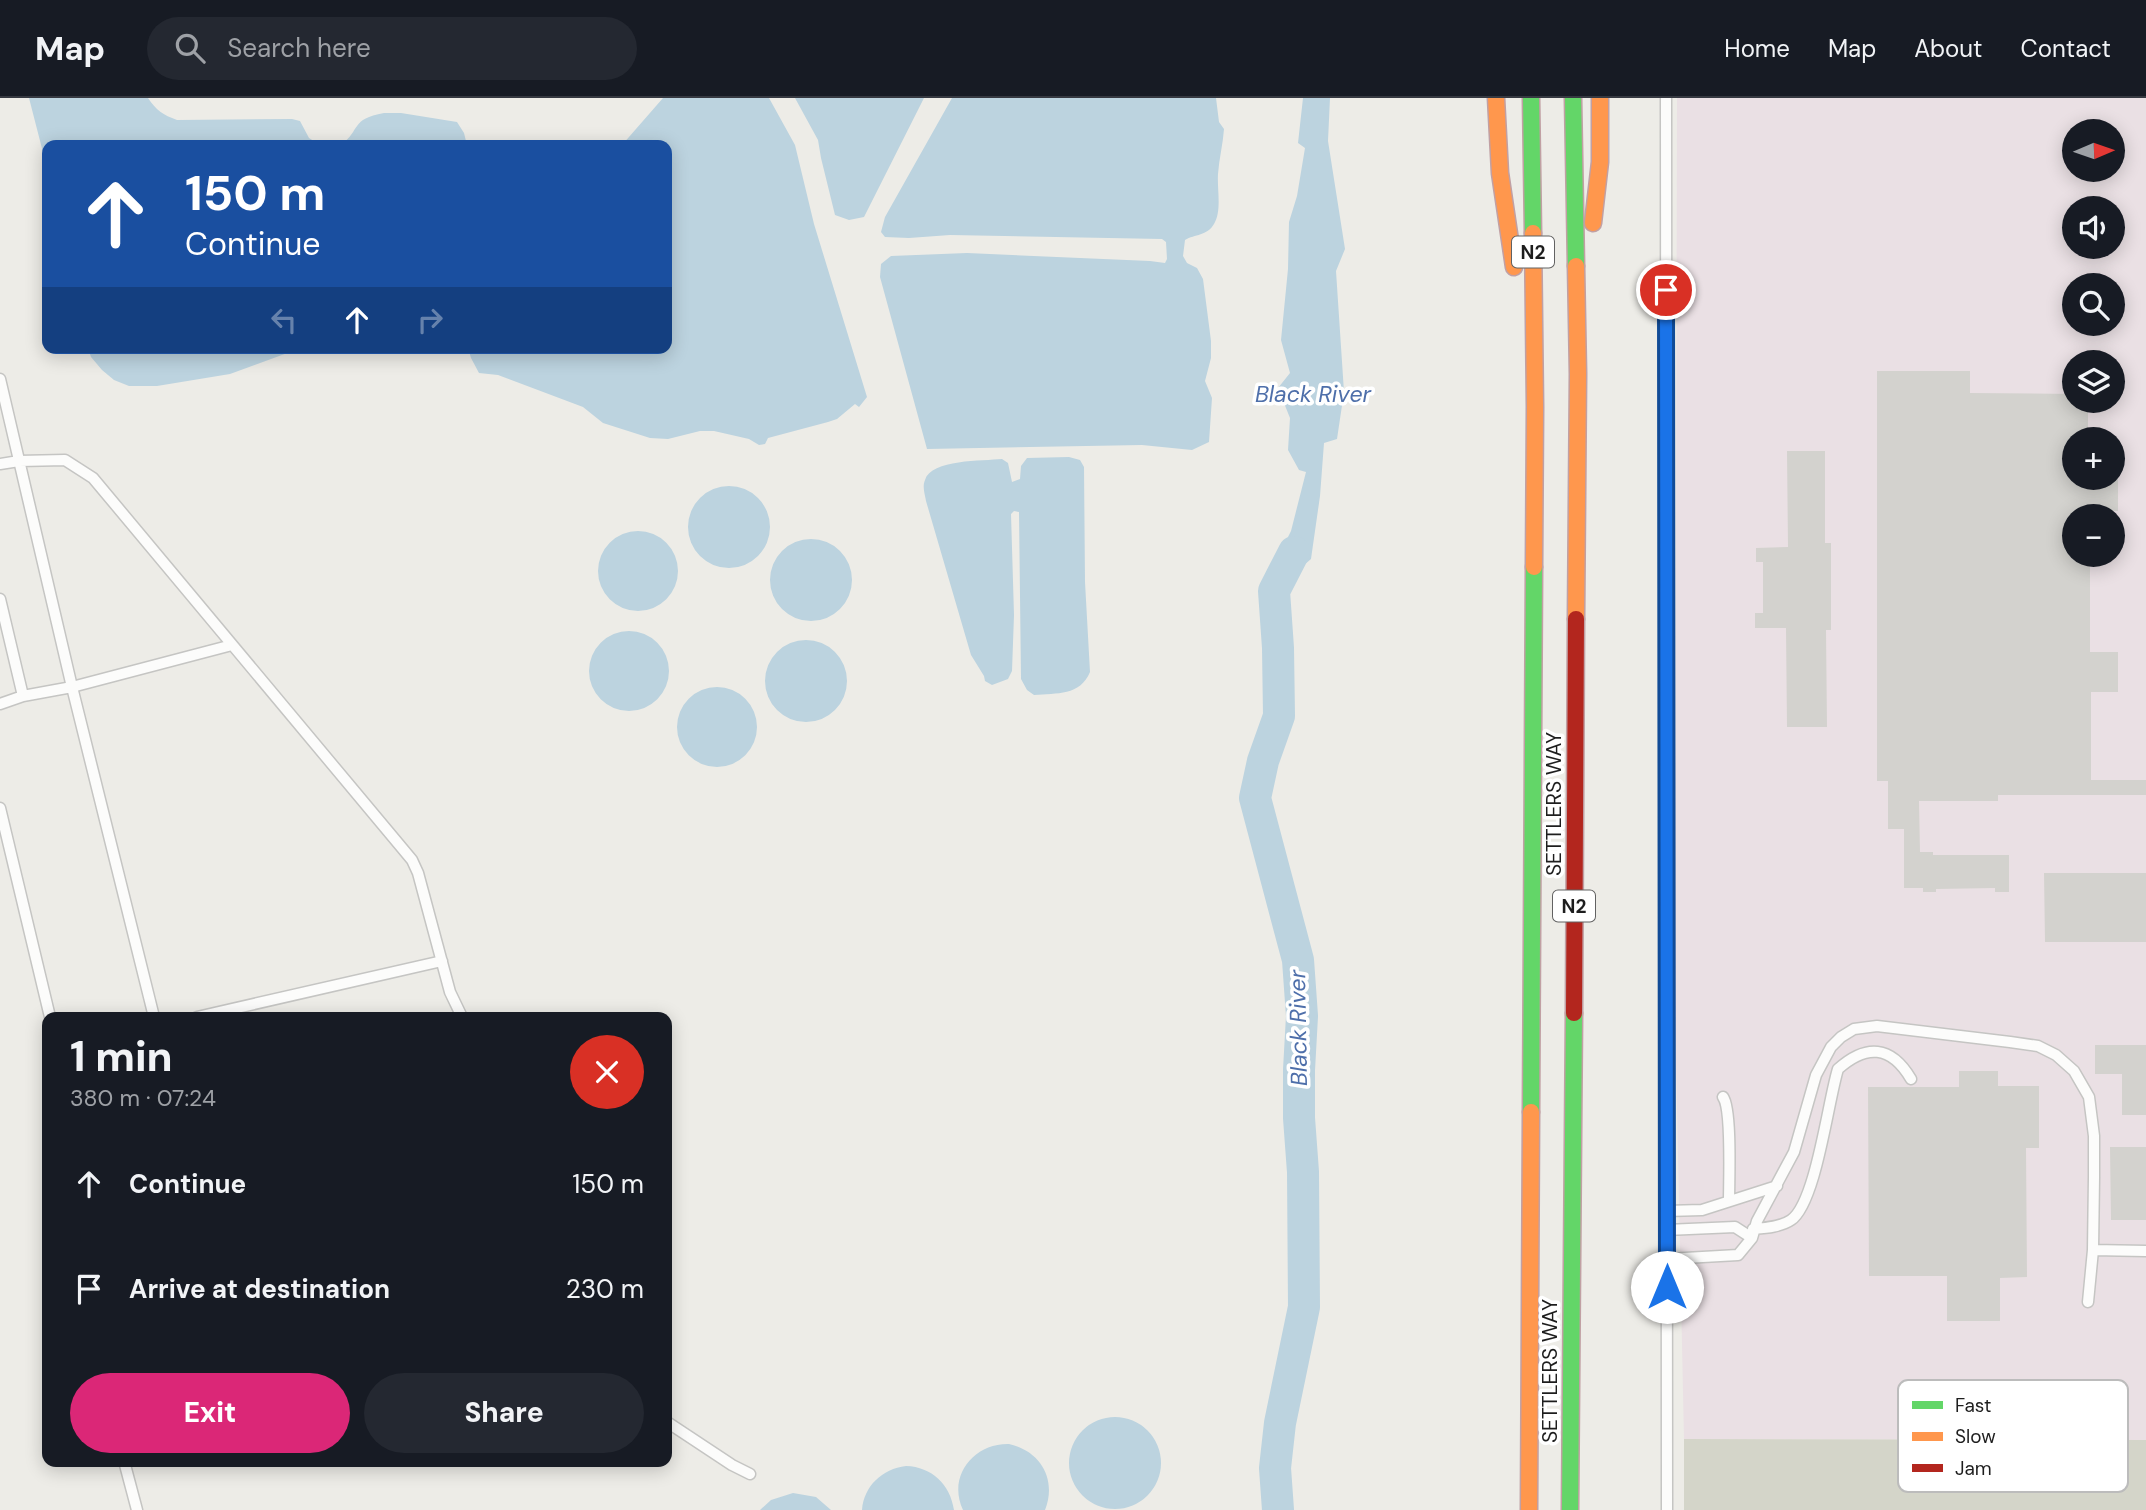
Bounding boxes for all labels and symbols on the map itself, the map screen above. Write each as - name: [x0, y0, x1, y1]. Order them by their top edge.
- north arrow: [2062, 119, 2124, 182]
- road number: N2: [1512, 236, 1554, 268]
- pin: [1636, 260, 1696, 320]
- water label: Black River: [1255, 379, 1373, 409]
- street label: SETTLERS WAY: [1540, 732, 1568, 876]
- road number: N2: [1553, 890, 1595, 922]
- water label: Black River: [1282, 968, 1314, 1086]
- position arrow: [1630, 1250, 1704, 1324]
- street label: SETTLERS WAY: [1536, 1299, 1564, 1443]
- legend: [1898, 1380, 2128, 1492]
- text: Fast: [1955, 1393, 1991, 1418]
- text: Slow: [1955, 1424, 1996, 1449]
- text: Jam: [1955, 1456, 1992, 1481]

